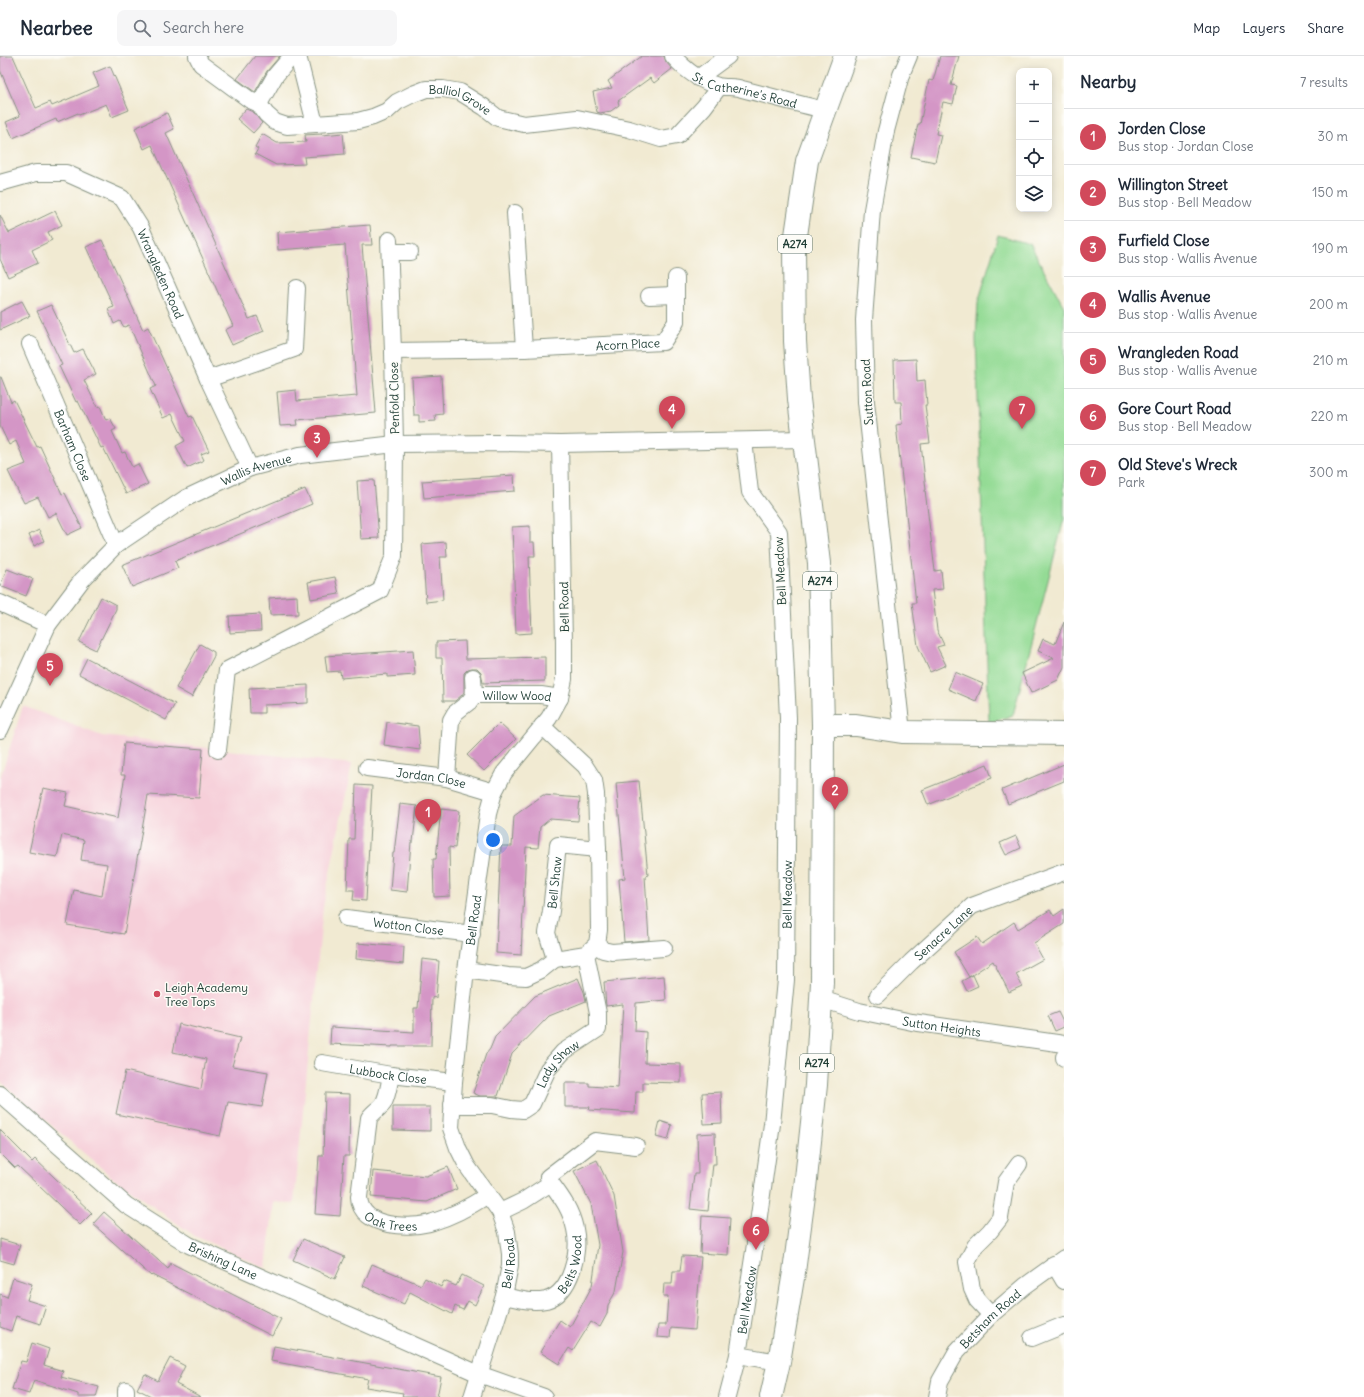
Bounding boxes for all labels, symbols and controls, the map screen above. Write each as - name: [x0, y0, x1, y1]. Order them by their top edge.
- search box: [117, 10, 397, 46]
- text: Nearbee: [20, 16, 93, 40]
- icon: search: [131, 17, 153, 39]
- text: Search here: [163, 18, 244, 37]
- text: Map: [1193, 19, 1220, 37]
- text: Layers: [1242, 19, 1285, 37]
- text: Share: [1307, 19, 1344, 37]
- street label: St. Catherine's Road: [690, 68, 799, 111]
- map controls: [1016, 68, 1052, 212]
- button: +: [1016, 68, 1052, 104]
- text: Nearby: [1080, 71, 1136, 93]
- text: 7 results: [1300, 74, 1348, 91]
- street label: Balliol Grove: [428, 82, 495, 118]
- button: −: [1016, 104, 1052, 140]
- text: Jorden Close: [1118, 119, 1206, 138]
- text: 1: [1090, 128, 1096, 145]
- text: 30 m: [1318, 128, 1348, 145]
- text: Bus stop · Jordan Close: [1118, 138, 1254, 155]
- button: locate: [1016, 140, 1052, 176]
- text: Willington Street: [1118, 175, 1228, 194]
- button: layers: [1016, 176, 1052, 212]
- text: 2: [1089, 184, 1097, 201]
- text: 150 m: [1312, 184, 1348, 201]
- text: Bus stop · Bell Meadow: [1118, 194, 1252, 211]
- street label: Wrangleden Road: [135, 226, 188, 321]
- text: Furfield Close: [1118, 231, 1210, 250]
- road number: A274: [778, 235, 812, 253]
- text: 3: [1089, 240, 1097, 257]
- text: 190 m: [1312, 240, 1348, 257]
- text: Bus stop · Wallis Avenue: [1118, 250, 1257, 267]
- text: Wallis Avenue: [1118, 287, 1210, 306]
- text: 4: [1089, 296, 1097, 313]
- text: 200 m: [1309, 296, 1348, 313]
- text: Bus stop · Wallis Avenue: [1118, 306, 1257, 323]
- street label: Acorn Place: [595, 335, 660, 353]
- text: Wrangleden Road: [1118, 343, 1239, 362]
- text: 5: [1089, 352, 1097, 369]
- text: 210 m: [1313, 352, 1348, 369]
- street label: Sutton Road: [858, 358, 876, 426]
- street label: Penfold Close: [386, 362, 402, 434]
- text: Bus stop · Wallis Avenue: [1118, 362, 1257, 379]
- pin: 4: [659, 396, 685, 429]
- pin: 7: [1009, 396, 1035, 429]
- text: Gore Court Road: [1118, 399, 1231, 418]
- street label: Barham Close: [51, 407, 95, 483]
- text: 6: [1089, 408, 1097, 425]
- text: 220 m: [1311, 408, 1348, 425]
- text: Bus stop · Bell Meadow: [1118, 418, 1252, 435]
- pin: 3: [304, 425, 330, 458]
- street label: Wallis Avenue: [218, 450, 293, 488]
- text: Old Steve's Wreck: [1118, 455, 1237, 474]
- text: 7: [1090, 464, 1096, 481]
- text: 300 m: [1309, 464, 1348, 481]
- text: Park: [1118, 474, 1145, 491]
- street label: Bell Meadow: [771, 536, 789, 606]
- road number: A274: [803, 572, 837, 590]
- street label: Bell Road: [556, 582, 572, 632]
- pin: 5: [37, 653, 63, 686]
- street label: Willow Wood: [482, 687, 553, 704]
- street label: Jordan Close: [396, 764, 468, 791]
- pin: 2: [822, 777, 848, 810]
- pin: 1: [415, 799, 441, 832]
- your location: [483, 830, 503, 850]
- street label: Bell Shaw: [544, 855, 564, 910]
- street label: Bell Meadow: [779, 860, 794, 929]
- street label: Bell Road: [462, 894, 484, 946]
- street label: Senacre Lane: [911, 902, 975, 963]
- street label: Wotton Close: [372, 914, 445, 938]
- place label: Leigh Academy Tree Tops: [165, 980, 248, 1009]
- marker: Leigh Academy Tree Tops: [152, 989, 162, 999]
- street label: Sutton Heights: [901, 1013, 982, 1039]
- street label: Lady Shaw: [533, 1036, 582, 1090]
- road number: A274: [800, 1054, 834, 1072]
- street label: Lubbock Close: [348, 1060, 427, 1086]
- street label: Oak Trees: [361, 1208, 418, 1233]
- pin: 6: [743, 1217, 769, 1250]
- street label: Belts Wood: [554, 1235, 584, 1297]
- street label: Bell Road: [498, 1237, 518, 1290]
- street label: Brishing Lane: [186, 1238, 260, 1282]
- street label: Bell Meadow: [734, 1264, 759, 1335]
- street label: Betsham Road: [956, 1286, 1024, 1351]

